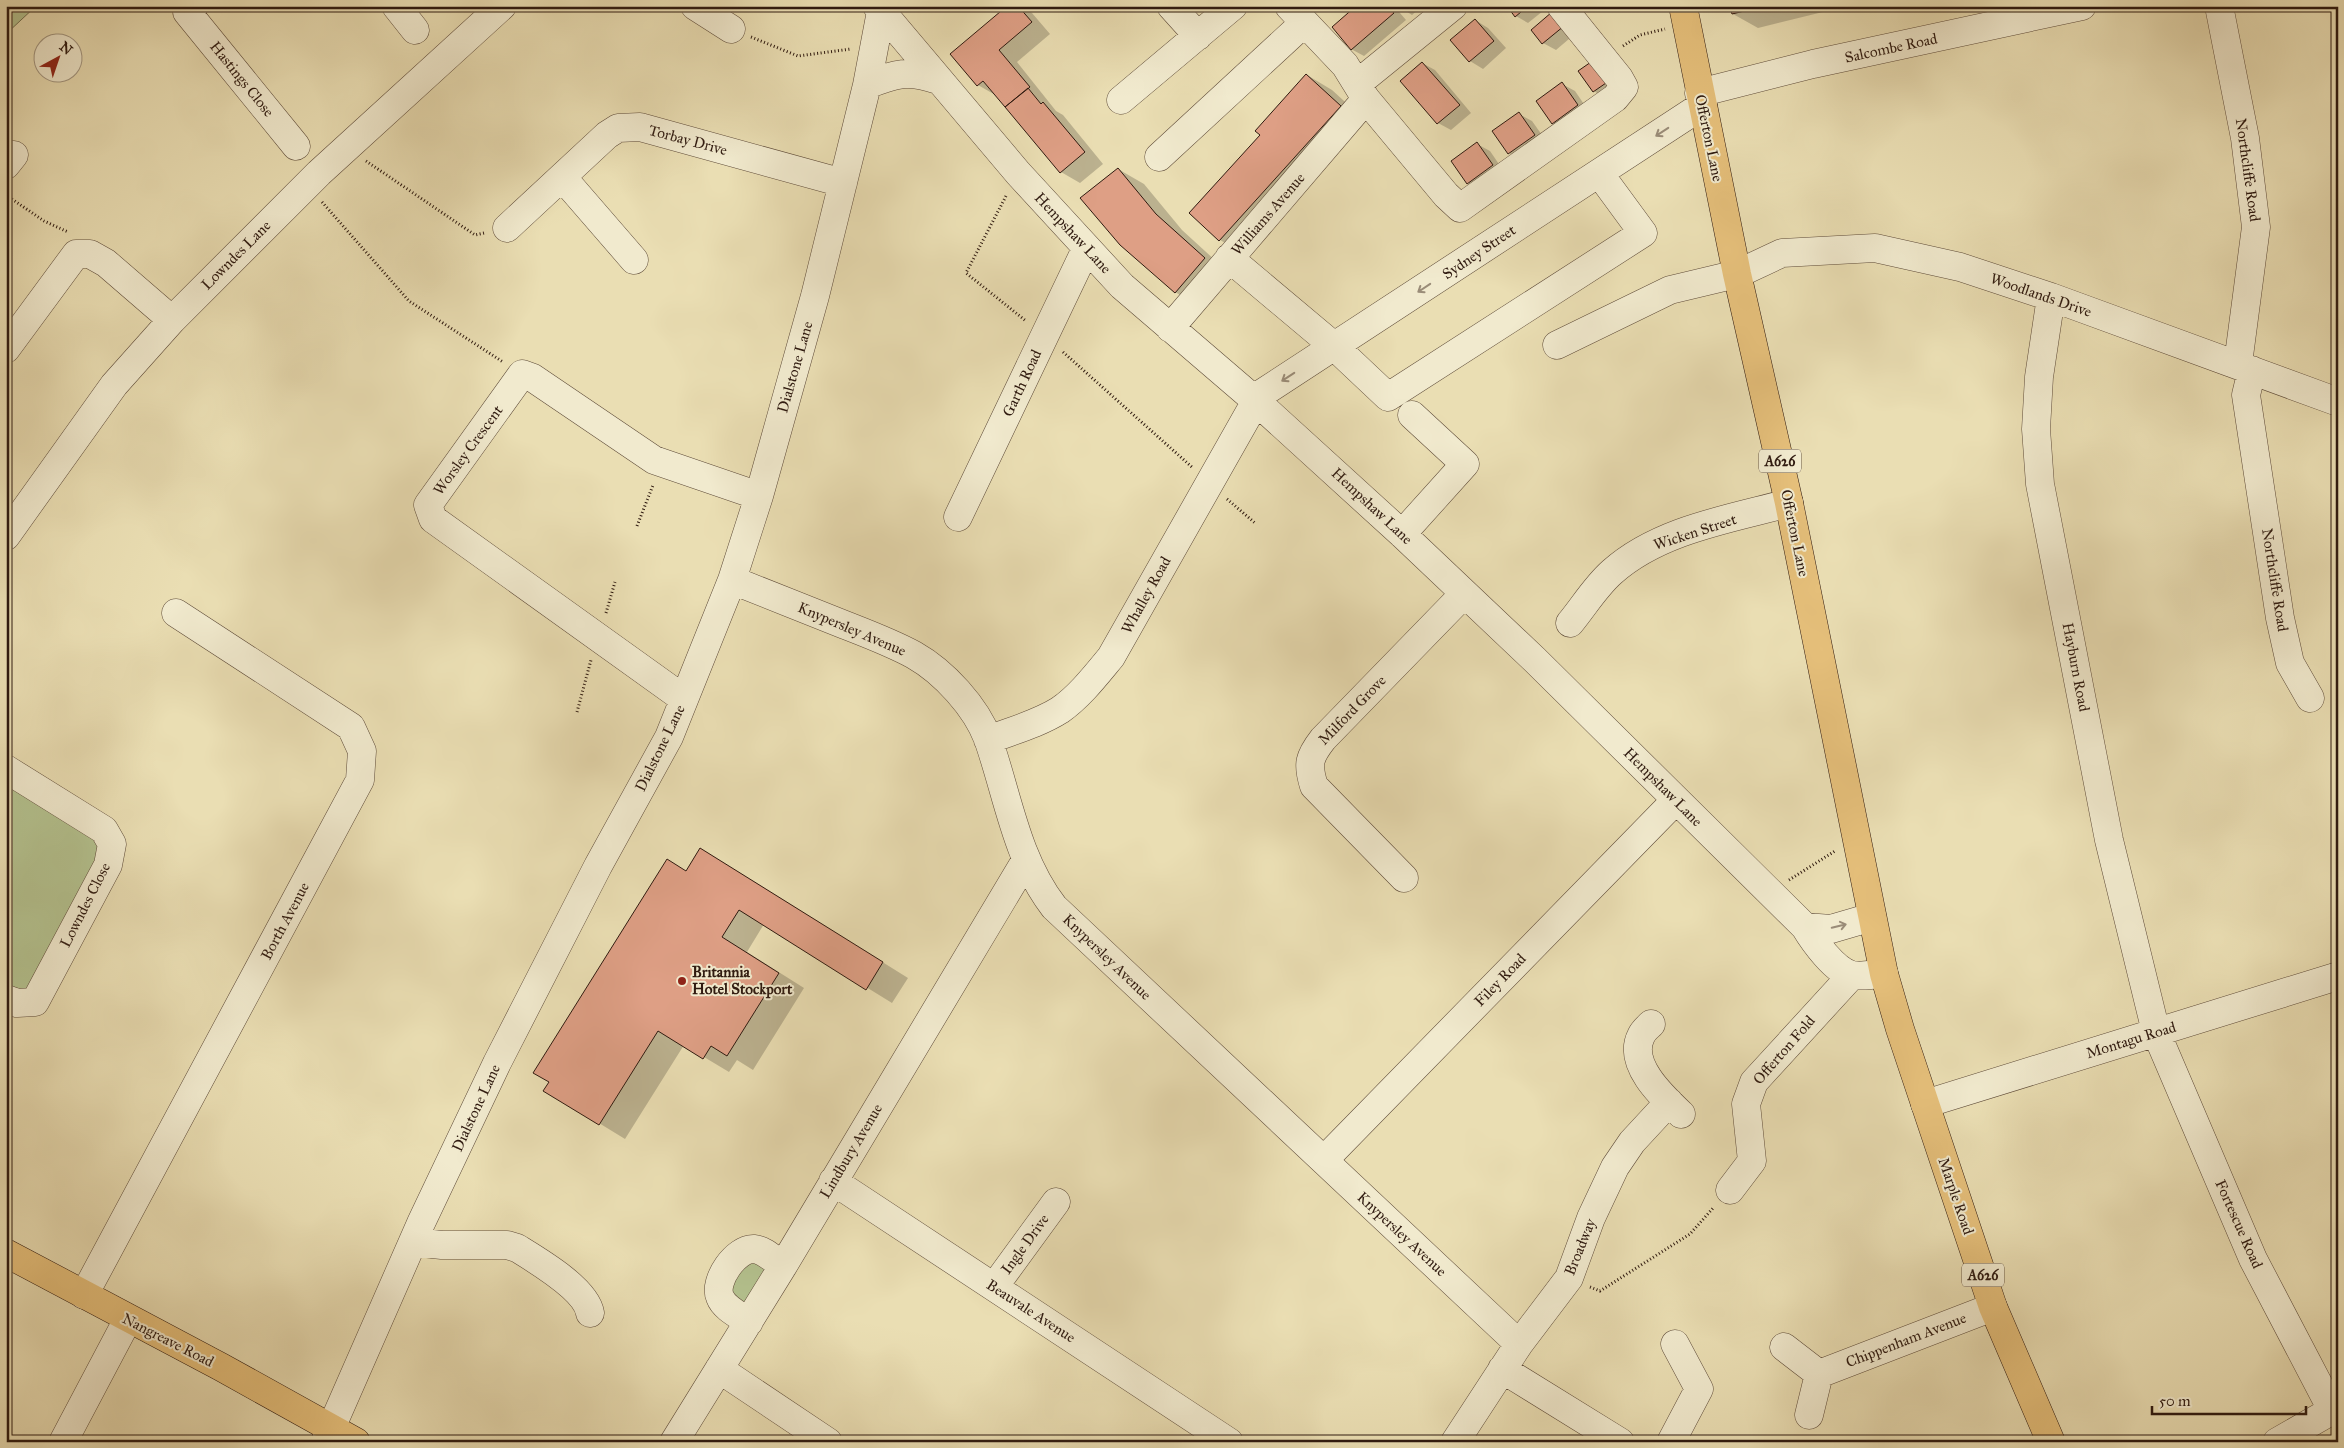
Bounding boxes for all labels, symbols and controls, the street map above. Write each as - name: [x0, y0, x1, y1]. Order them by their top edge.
- street label: Salcombe Road: [1843, 29, 1939, 67]
- north arrow: [32, 32, 82, 82]
- text: N: [56, 38, 76, 59]
- street label: Hastings Close: [206, 38, 278, 120]
- street label: Offerton Lane: [1691, 93, 1727, 183]
- street label: Northcliffe Road: [2232, 117, 2264, 223]
- street label: Torbay Drive: [647, 121, 729, 159]
- one-way arrow: [1656, 127, 1670, 137]
- street label: Williams Avenue: [1227, 169, 1309, 259]
- street label: Hempshaw Lane: [1031, 189, 1115, 277]
- street label: Lowndes Lane: [197, 216, 275, 294]
- street label: Sydney Street: [1439, 220, 1520, 283]
- street label: Woodlands Drive: [1988, 269, 2094, 321]
- one-way arrow: [1418, 284, 1432, 294]
- street label: Dialstone Lane: [773, 319, 817, 415]
- street label: Garth Road: [999, 346, 1046, 419]
- one-way arrow: [1281, 372, 1295, 382]
- street label: Worsley Crescent: [430, 401, 507, 498]
- road number: A626: [1759, 450, 1801, 472]
- street label: Hempshaw Lane: [1328, 464, 1416, 548]
- street label: Offerton Lane: [1777, 488, 1813, 578]
- street label: Wicken Street: [1651, 510, 1739, 554]
- street label: Northcliffe Road: [2258, 527, 2292, 633]
- street label: Whalley Road: [1117, 553, 1175, 637]
- street label: Knypersley Avenue: [795, 598, 909, 660]
- street label: Hayburn Road: [2059, 621, 2094, 714]
- street label: Milford Grove: [1314, 671, 1390, 749]
- street label: Dialstone Lane: [631, 702, 689, 794]
- street label: Hempshaw Lane: [1620, 744, 1706, 830]
- street label: Lowndes Close: [56, 860, 114, 950]
- street label: Borth Avenue: [257, 879, 313, 963]
- street label: Knypersley Avenue: [1059, 910, 1155, 1004]
- one-way arrow: [1831, 921, 1847, 931]
- street label: Filey Road: [1470, 950, 1530, 1010]
- place label: Britannia Hotel Stockport: [692, 963, 793, 999]
- marker: Britannia Hotel Stockport: [676, 975, 688, 987]
- street label: Offerton Fold: [1749, 1012, 1819, 1088]
- street label: Montagu Road: [2084, 1018, 2179, 1062]
- street label: Dialstone Lane: [448, 1062, 504, 1154]
- street label: Lindbury Avenue: [816, 1101, 886, 1201]
- street label: Marple Road: [1934, 1155, 1978, 1237]
- street label: Fortescue Road: [2211, 1177, 2267, 1272]
- street label: Knypersley Avenue: [1354, 1188, 1450, 1280]
- street label: Ingle Drive: [997, 1211, 1053, 1277]
- street label: Broadway: [1560, 1215, 1600, 1278]
- road number: A626: [1962, 1264, 2004, 1286]
- street label: Beauvale Avenue: [983, 1276, 1079, 1346]
- street label: Nangreave Road: [119, 1309, 217, 1371]
- street label: Chippenham Avenue: [1843, 1309, 1969, 1371]
- scale bar: [2152, 1383, 2305, 1415]
- text: 50 m: [2159, 1392, 2191, 1410]

